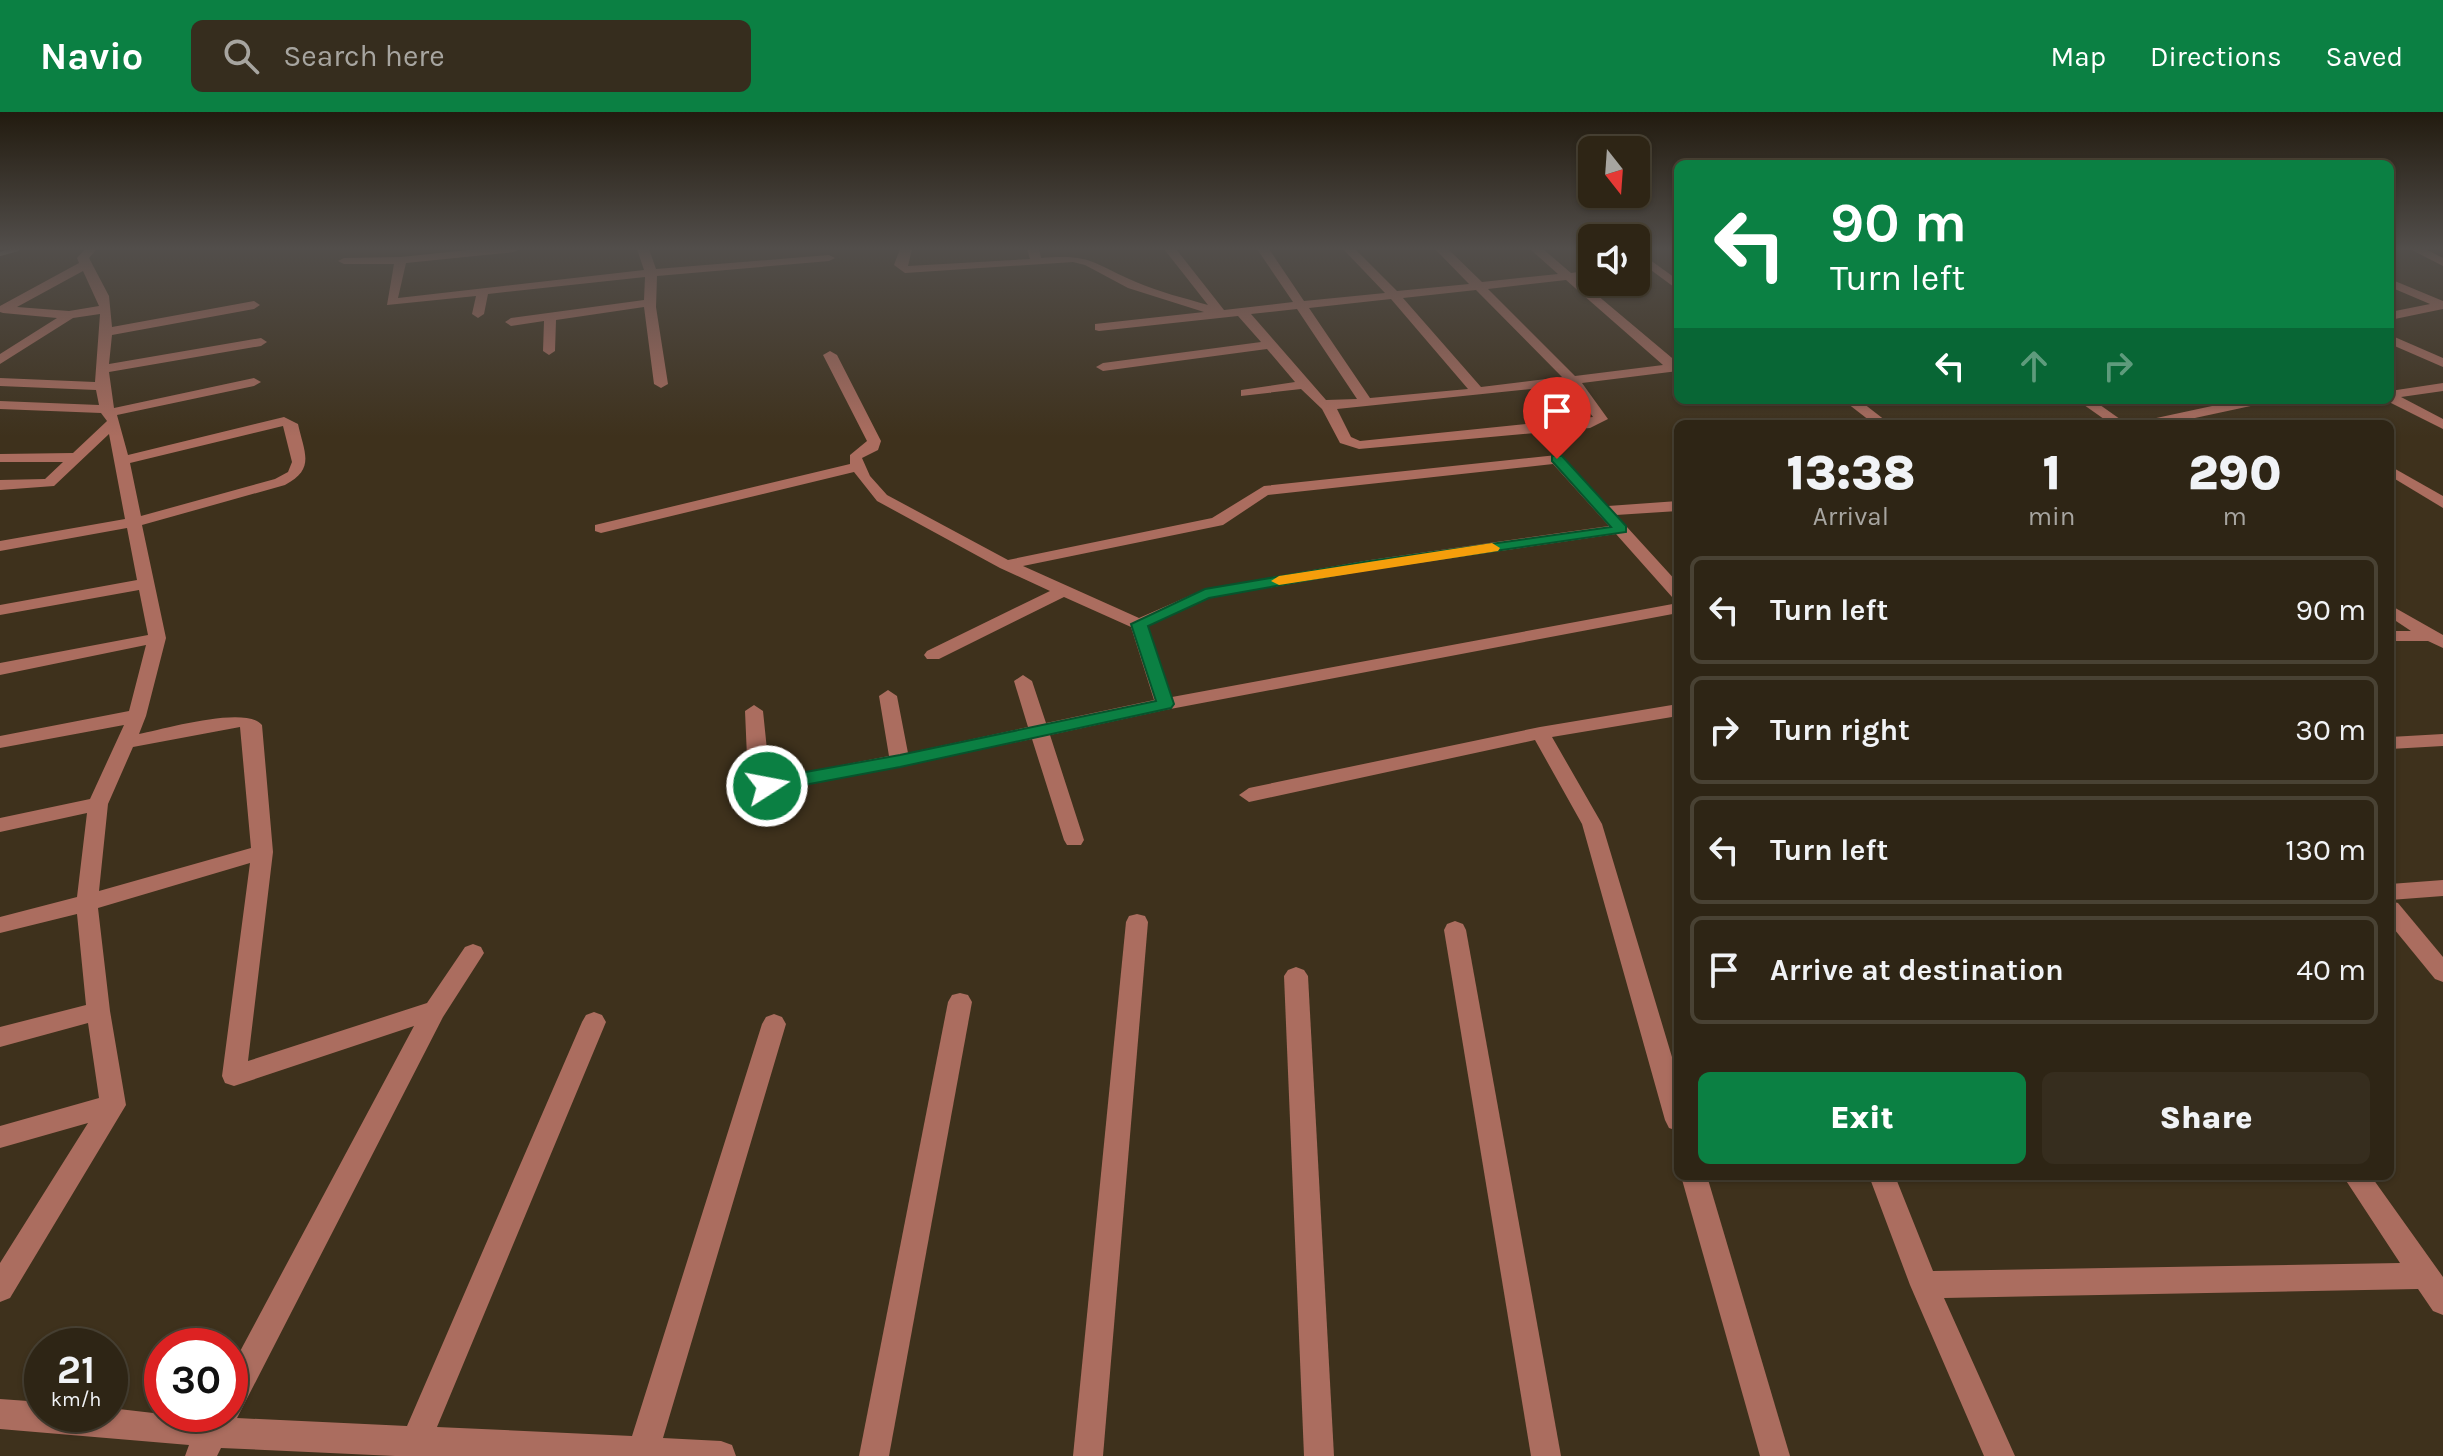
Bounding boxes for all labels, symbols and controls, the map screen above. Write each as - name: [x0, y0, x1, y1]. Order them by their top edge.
- search box: [191, 20, 751, 92]
- text: Navio: [40, 34, 143, 79]
- icon: search: [219, 34, 263, 78]
- text: Search here: [283, 38, 445, 74]
- text: Map: [2051, 40, 2106, 73]
- text: Directions: [2150, 40, 2282, 73]
- text: Saved: [2326, 40, 2403, 73]
- north arrow: [1578, 136, 1650, 208]
- map controls: [1578, 136, 1650, 296]
- text: 90 m: [1830, 190, 1967, 255]
- icon: left: [1698, 192, 1802, 296]
- button: sound: [1578, 224, 1650, 296]
- text: Turn left: [1830, 257, 1965, 299]
- icon: left: [1928, 344, 1972, 388]
- icon: ahead: [2012, 344, 2056, 388]
- icon: right: [2096, 344, 2140, 388]
- pin: [1523, 377, 1591, 459]
- icon: arrive: [1535, 389, 1579, 433]
- text: 13:38: [1786, 445, 1915, 501]
- text: 1: [2042, 445, 2061, 501]
- text: 290: [2188, 445, 2282, 501]
- text: Arrival: [1813, 501, 1889, 532]
- text: min: [2028, 501, 2076, 532]
- text: m: [2223, 501, 2247, 532]
- icon: left: [1702, 588, 1746, 632]
- text: Turn left: [1770, 592, 1888, 628]
- text: 90 m: [2296, 592, 2366, 628]
- icon: right: [1702, 708, 1746, 752]
- text: Turn right: [1770, 712, 1910, 748]
- text: 30 m: [2295, 712, 2366, 748]
- position arrow: [725, 744, 809, 828]
- icon: left: [1702, 828, 1746, 872]
- text: Turn left: [1770, 832, 1888, 868]
- text: 130 m: [2285, 832, 2366, 868]
- icon: arrive: [1702, 948, 1746, 992]
- text: Arrive at destination: [1770, 952, 2064, 988]
- text: 40 m: [2296, 952, 2366, 988]
- button: Exit: [1698, 1072, 2026, 1164]
- button: Share: [2042, 1072, 2370, 1164]
- speed limit sign: 30: [144, 1328, 248, 1432]
- text: 21: [57, 1346, 95, 1393]
- text: km/h: [51, 1388, 101, 1411]

